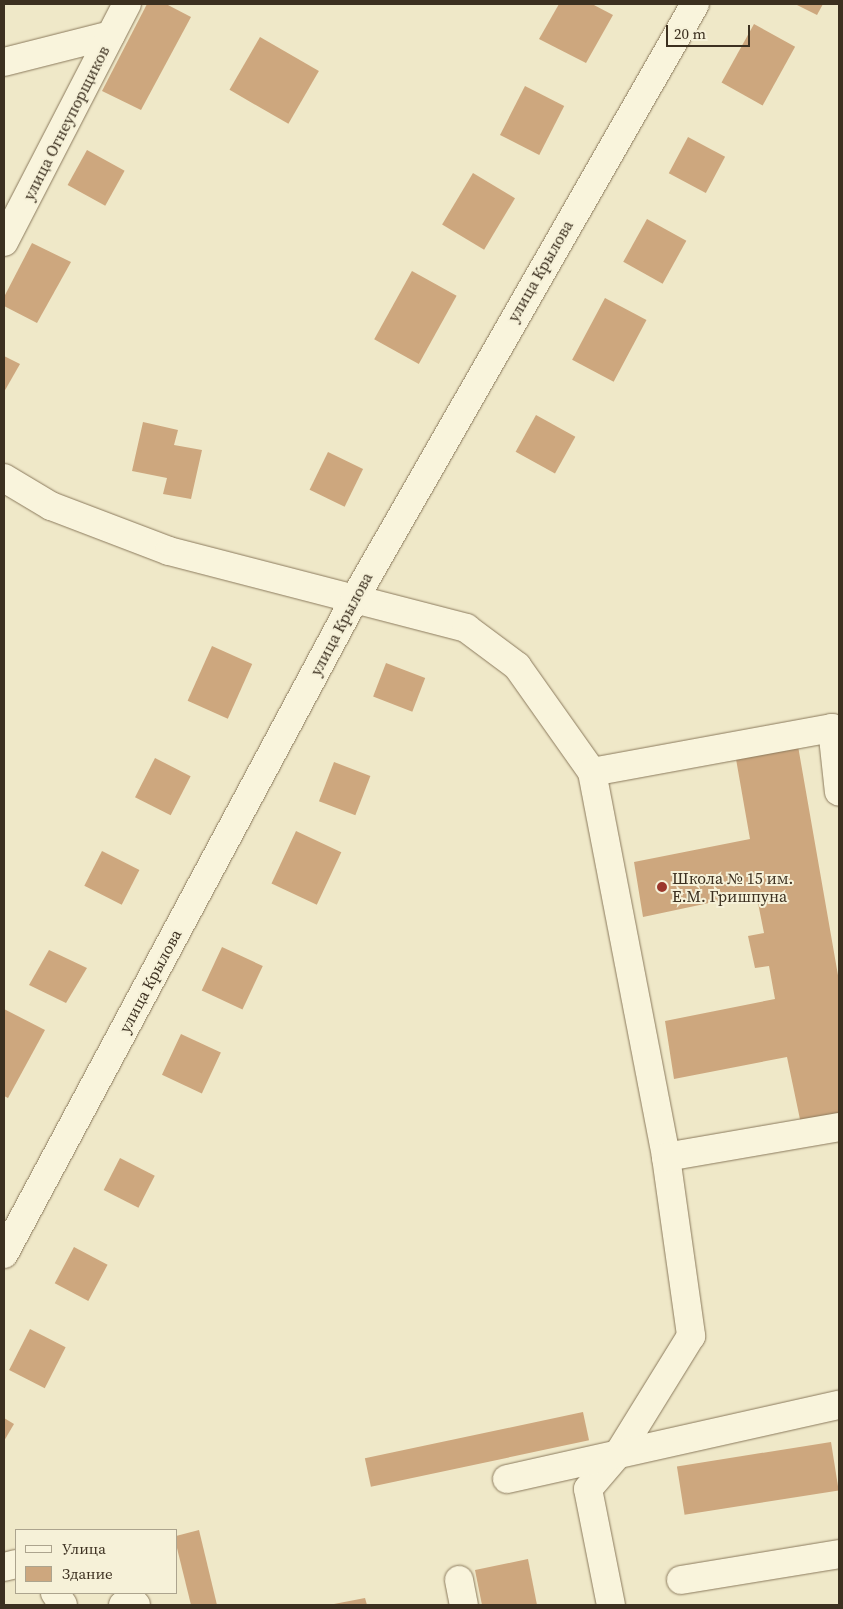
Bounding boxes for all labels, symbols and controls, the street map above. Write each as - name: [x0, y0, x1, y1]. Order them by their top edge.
- scale bar: [668, 15, 752, 47]
- text: 20 m: [674, 23, 706, 44]
- street label: улица Огнеупорщиков: [19, 43, 113, 203]
- street label: улица Крылова: [503, 217, 577, 325]
- street label: улица Крылова: [306, 569, 376, 679]
- place label: Школа № 15 им. Е.М. Гришпуна: [672, 868, 793, 906]
- marker: Школа № 15 им. Е.М. Гришпуна: [656, 881, 668, 893]
- street label: улица Крылова: [115, 926, 185, 1036]
- legend: [15, 1529, 178, 1594]
- text: Улица: [62, 1538, 106, 1559]
- text: Здание: [62, 1563, 113, 1584]

